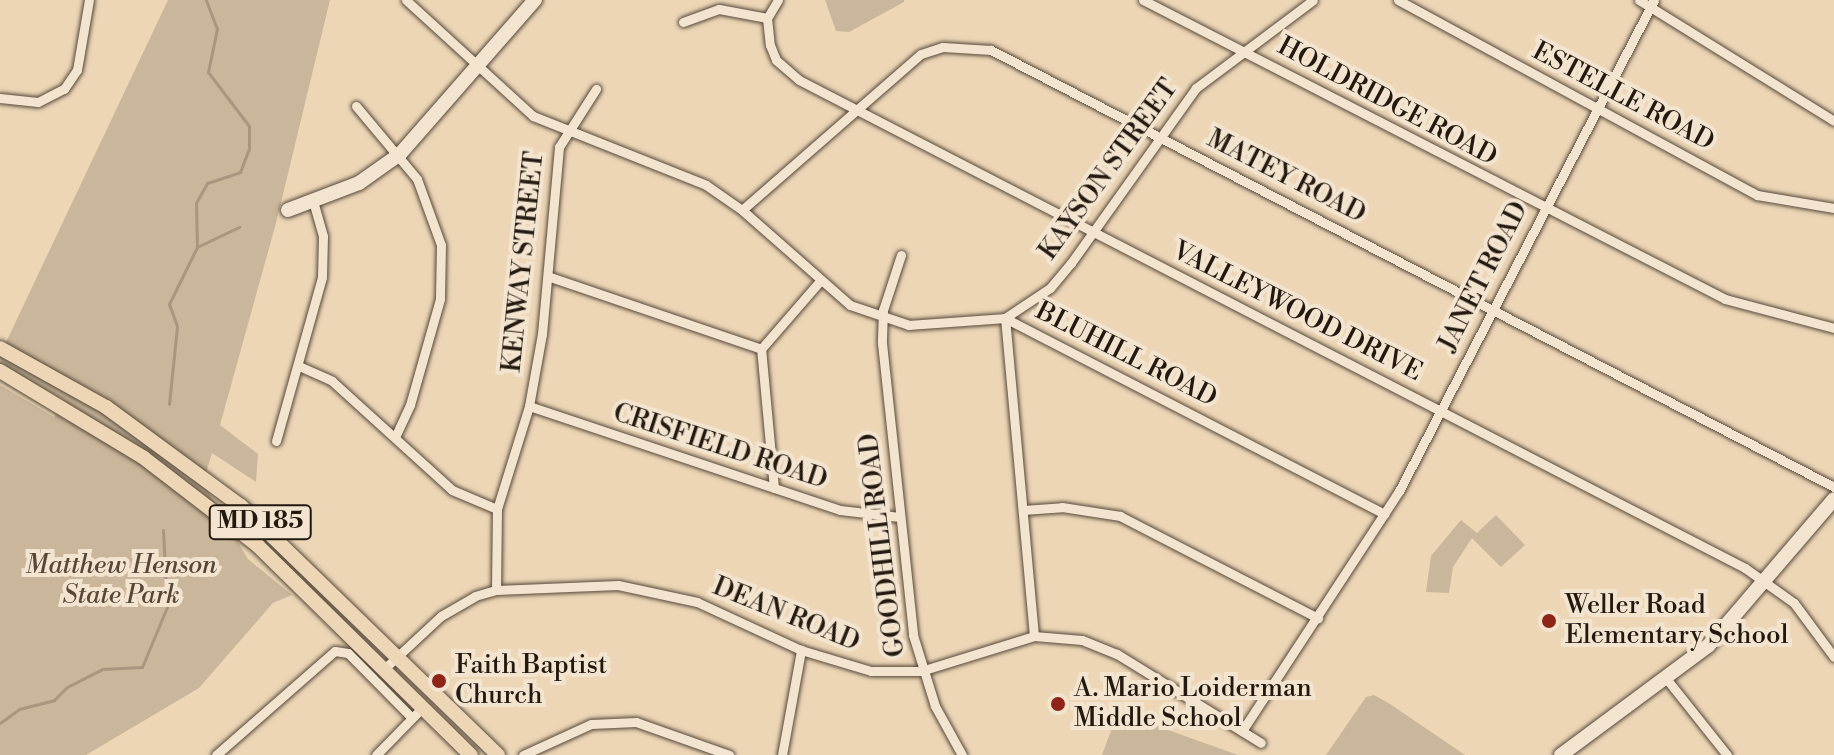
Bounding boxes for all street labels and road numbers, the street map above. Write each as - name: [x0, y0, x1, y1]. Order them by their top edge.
- street label: HOLDRIDGE ROAD: [1272, 31, 1502, 173]
- street label: ESTELLE ROAD: [1527, 36, 1719, 158]
- street label: KAYSON STREET: [1033, 74, 1185, 266]
- street label: MATEY ROAD: [1202, 124, 1370, 230]
- street label: KENWAY STREET: [497, 150, 551, 374]
- street label: JANET ROAD: [1433, 197, 1535, 357]
- street label: VALLEYWOOD DRIVE: [1167, 235, 1427, 389]
- street label: BLUHILL ROAD: [1030, 296, 1222, 414]
- street label: CRISFIELD ROAD: [609, 398, 831, 496]
- street label: GOODHILL ROAD: [854, 431, 912, 659]
- road number: MD 185: [208, 502, 312, 542]
- street label: DEAN ROAD: [708, 571, 864, 659]

